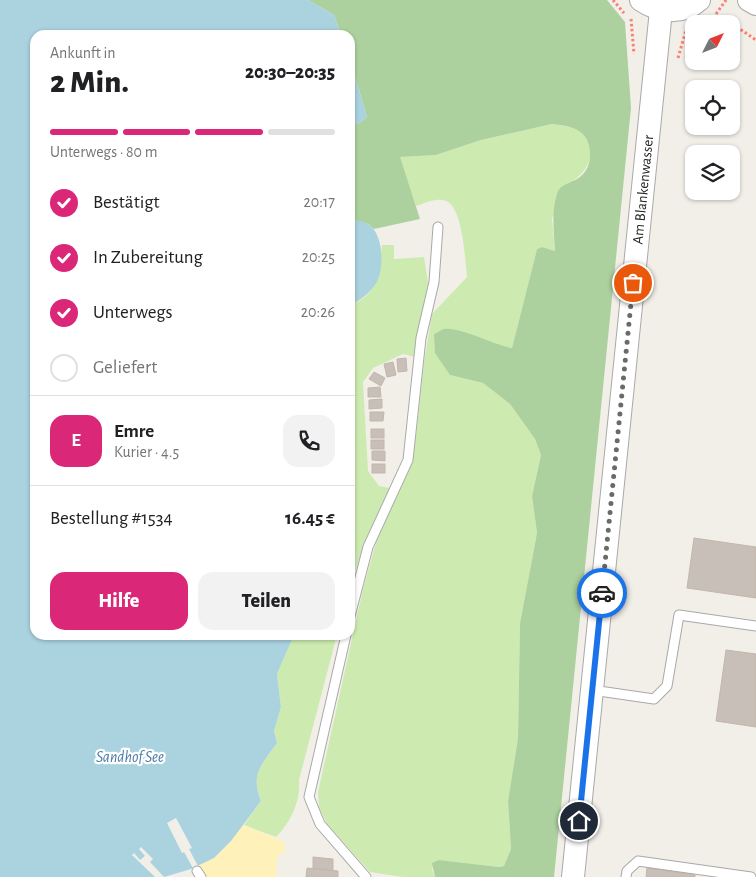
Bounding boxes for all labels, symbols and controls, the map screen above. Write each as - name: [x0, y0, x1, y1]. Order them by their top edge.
- north arrow: [685, 15, 740, 70]
- map controls: [685, 15, 740, 200]
- text: Ankunft in: [50, 45, 116, 61]
- text: 20:30–20:35: [245, 63, 335, 82]
- text: 2 Min.: [50, 66, 129, 98]
- button: locate: [685, 80, 740, 135]
- street label: Am Blankenwasser: [630, 134, 656, 245]
- text: Unterwegs · 80 m: [50, 144, 157, 160]
- button: layers: [685, 145, 740, 200]
- icon: check: [50, 189, 78, 217]
- text: Bestätigt: [93, 193, 160, 212]
- text: 20:17: [303, 194, 335, 210]
- icon: check: [50, 244, 78, 272]
- text: In Zubereitung: [93, 248, 203, 267]
- text: 20:25: [302, 249, 335, 265]
- pin: [612, 262, 654, 304]
- icon: bag: [619, 269, 647, 297]
- icon: check: [50, 299, 78, 327]
- text: Unterwegs: [93, 303, 173, 322]
- text: 20:26: [301, 304, 335, 320]
- text: Geliefert: [93, 358, 157, 377]
- button: phone: [283, 415, 335, 467]
- text: Emre: [114, 422, 154, 441]
- text: E: [71, 431, 81, 450]
- text: Kurier · 4.5: [114, 444, 179, 460]
- text: Bestellung #1534: [50, 509, 173, 528]
- text: 16.45 €: [285, 509, 335, 528]
- courier: [577, 568, 627, 618]
- button: Hilfe: [50, 572, 188, 630]
- button: Teilen: [198, 572, 335, 630]
- icon: car: [588, 579, 616, 607]
- water label: Sandhof See: [96, 749, 164, 765]
- pin: [558, 800, 600, 842]
- icon: home: [565, 807, 593, 835]

